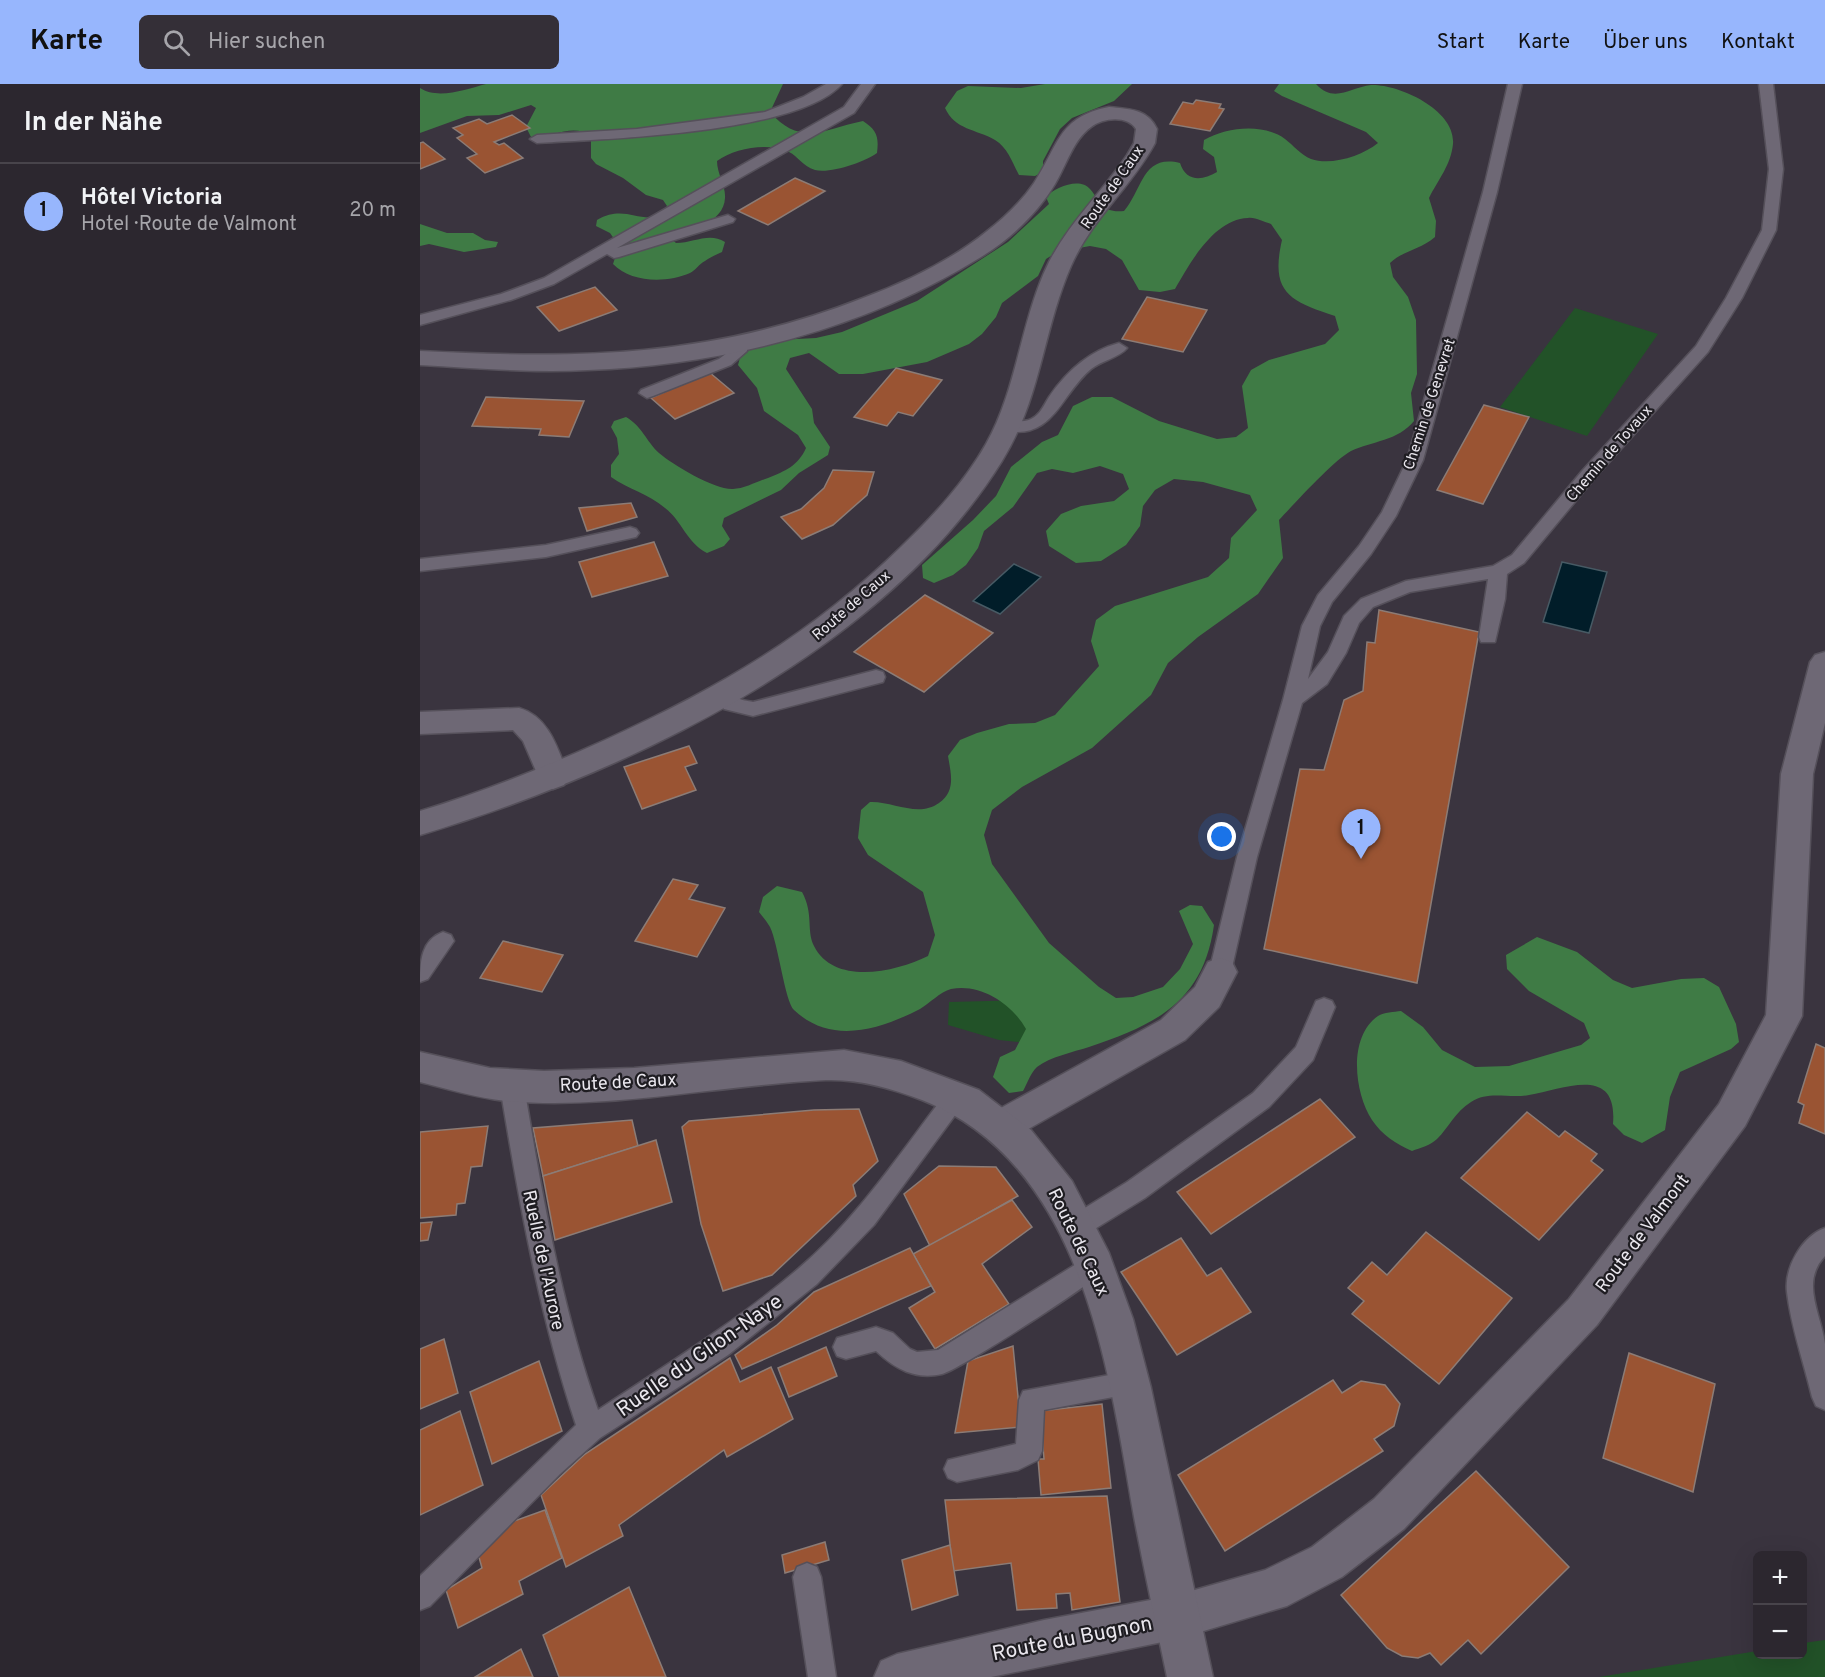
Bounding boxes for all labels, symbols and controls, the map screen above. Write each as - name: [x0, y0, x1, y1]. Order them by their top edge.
- search box: [139, 15, 559, 69]
- text: Karte: [30, 24, 103, 60]
- icon: search: [160, 26, 193, 59]
- text: Hier suchen: [208, 29, 325, 56]
- text: Start: [1437, 29, 1485, 56]
- text: Karte: [1518, 29, 1570, 56]
- text: Über uns: [1603, 29, 1688, 56]
- text: Kontakt: [1721, 29, 1795, 56]
- text: In der Nähe: [24, 107, 163, 140]
- street label: Route de Caux: [1077, 142, 1149, 233]
- text: Hôtel Victoria: [81, 185, 222, 212]
- text: 1: [40, 198, 48, 224]
- text: 20 m: [349, 198, 396, 224]
- text: Hotel · Route de Valmont: [81, 212, 297, 238]
- street label: Chemin de Genevret: [1400, 336, 1461, 473]
- street label: Chemin de Tovaux: [1563, 402, 1657, 506]
- street label: Route de Caux: [809, 567, 895, 645]
- pin: 1: [1342, 810, 1380, 859]
- your location: [1207, 822, 1236, 851]
- street label: Route de Caux: [559, 1069, 677, 1098]
- street label: Route de Valmont: [1591, 1170, 1695, 1298]
- street label: Route de Caux: [1042, 1185, 1114, 1300]
- street label: Ruelle de l'Aurore: [516, 1188, 569, 1332]
- street label: Ruelle du Glion-Naye: [611, 1289, 788, 1424]
- map controls: [1753, 1551, 1807, 1659]
- button: +: [1753, 1551, 1807, 1605]
- button: −: [1753, 1605, 1807, 1659]
- street label: Route du Bugnon: [990, 1611, 1155, 1668]

